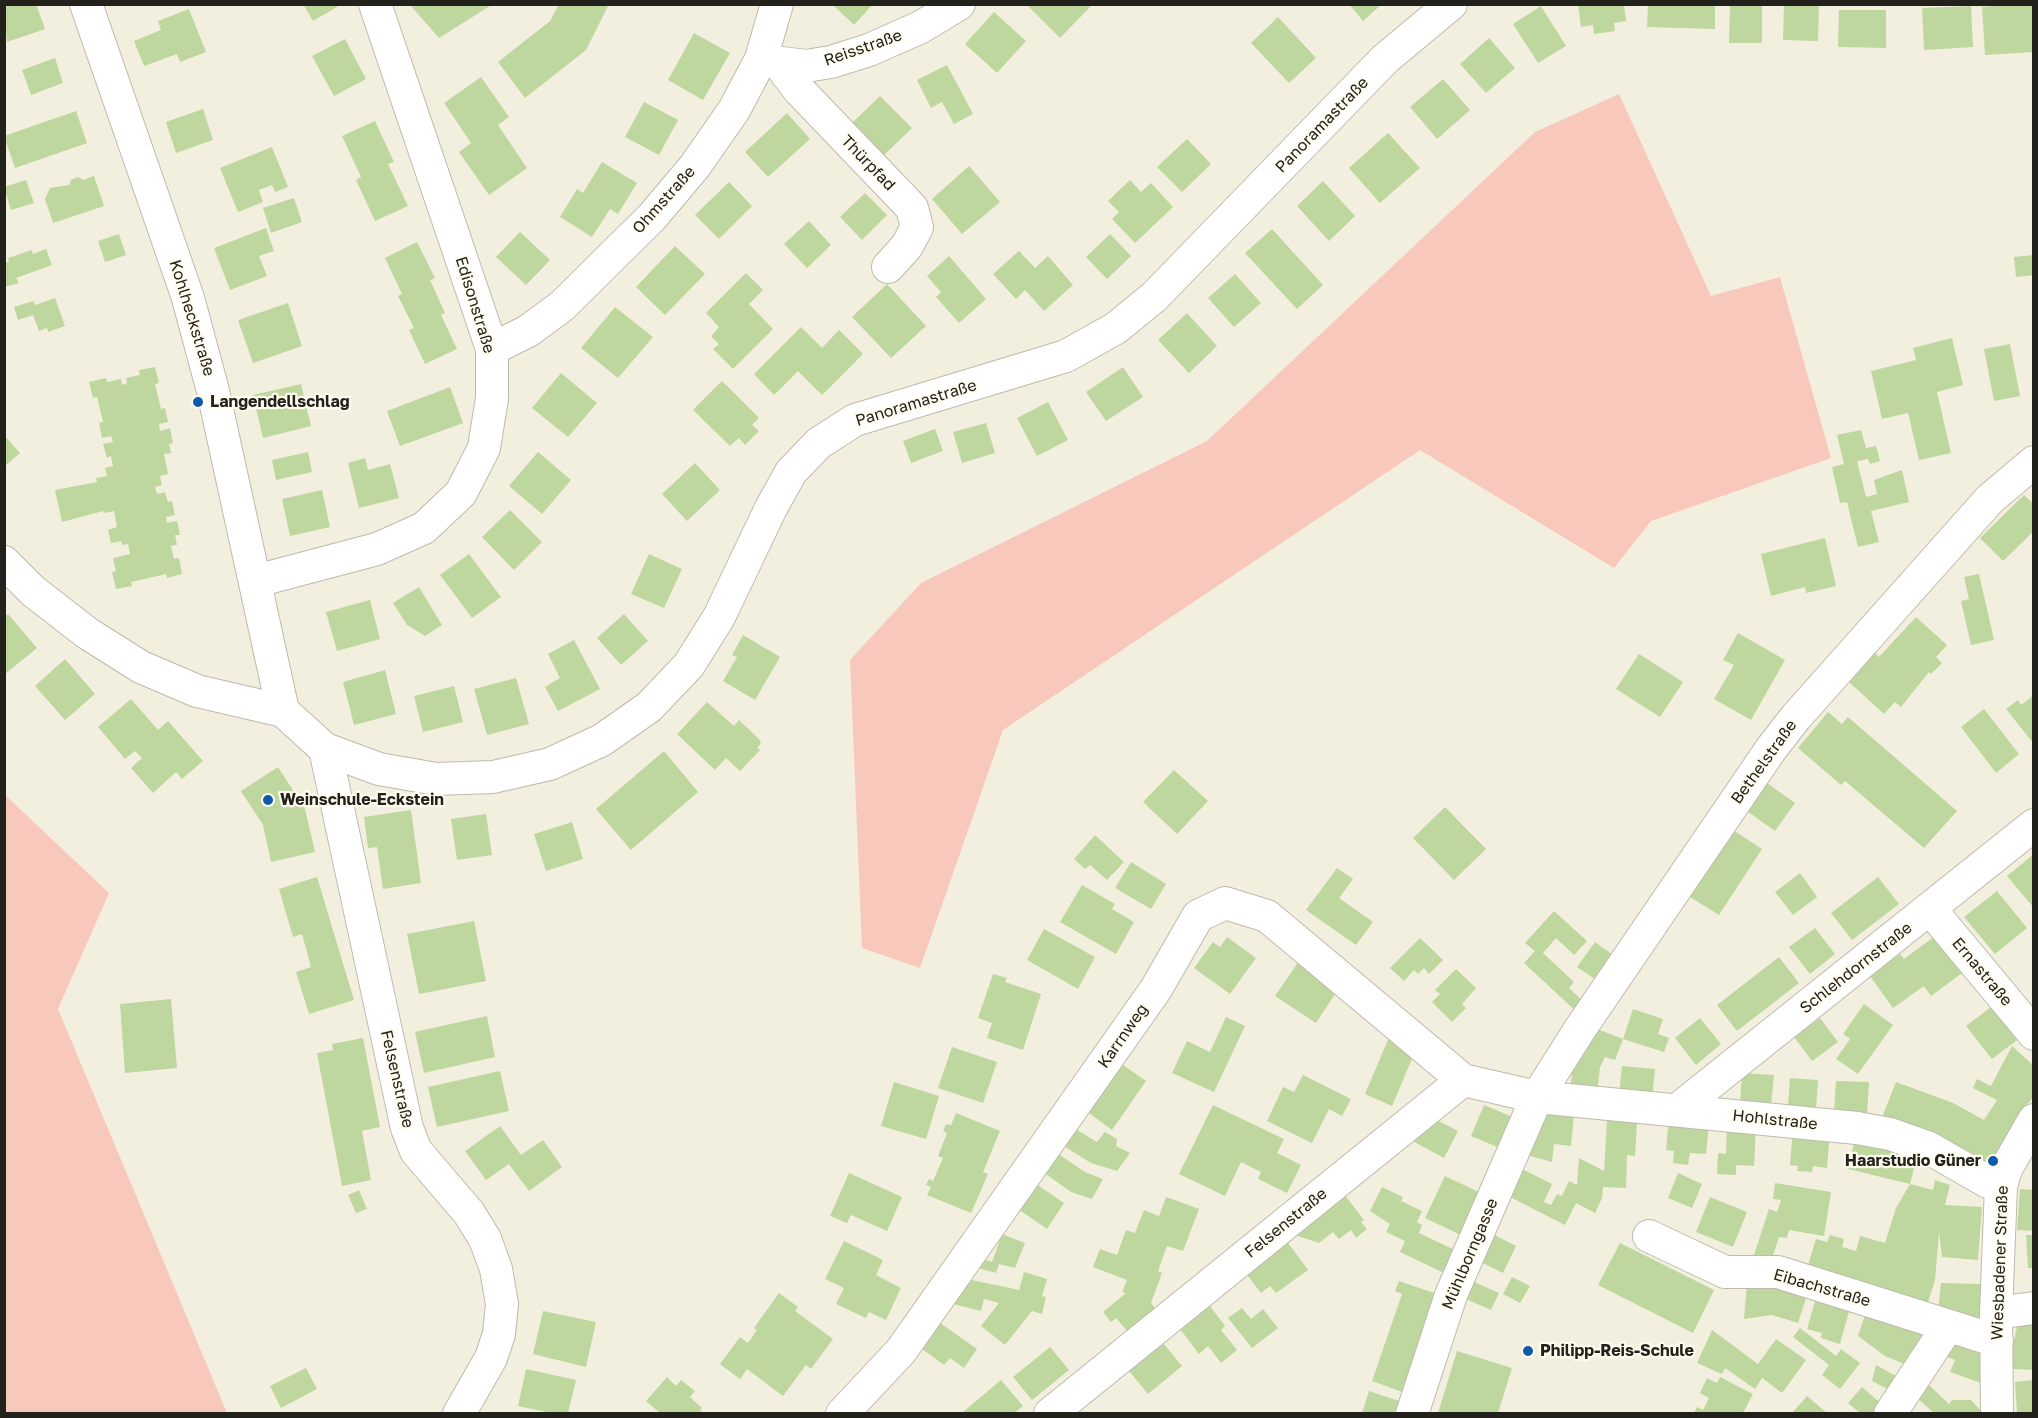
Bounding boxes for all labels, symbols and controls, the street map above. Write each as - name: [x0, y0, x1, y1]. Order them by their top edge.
- street label: Reisstraße: [821, 26, 905, 70]
- street label: Panoramastraße: [1271, 73, 1373, 177]
- street label: Thürpfad: [837, 131, 899, 195]
- street label: Ohmstraße: [629, 162, 699, 238]
- street label: Edisonstraße: [451, 254, 499, 356]
- street label: Kohlheckstraße: [165, 257, 219, 379]
- street label: Panoramastraße: [853, 375, 979, 431]
- place label: Langendellschlag: [210, 392, 350, 412]
- marker: Langendellschlag: [191, 395, 205, 409]
- street label: Bethelstraße: [1727, 716, 1801, 808]
- place label: Weinschule-Eckstein: [280, 790, 444, 810]
- marker: Weinschule-Eckstein: [261, 793, 275, 807]
- street label: Schlehdornstraße: [1796, 918, 1916, 1018]
- street label: Ernastraße: [1948, 934, 2016, 1010]
- street label: Karrnweg: [1094, 1000, 1152, 1072]
- street label: Felsenstraße: [376, 1028, 418, 1130]
- street label: Hohlstraße: [1732, 1106, 1818, 1134]
- place label: Haarstudio Güner: [1845, 1151, 1981, 1171]
- marker: Haarstudio Güner: [1986, 1154, 2000, 1168]
- street label: Felsenstraße: [1241, 1184, 1331, 1262]
- street label: Wiesbadener Straße: [1988, 1185, 2012, 1341]
- street label: Mühlborngasse: [1438, 1195, 1502, 1313]
- street label: Eibachstraße: [1771, 1265, 1873, 1311]
- place label: Philipp-Reis-Schule: [1540, 1341, 1694, 1361]
- marker: Philipp-Reis-Schule: [1521, 1344, 1535, 1358]

